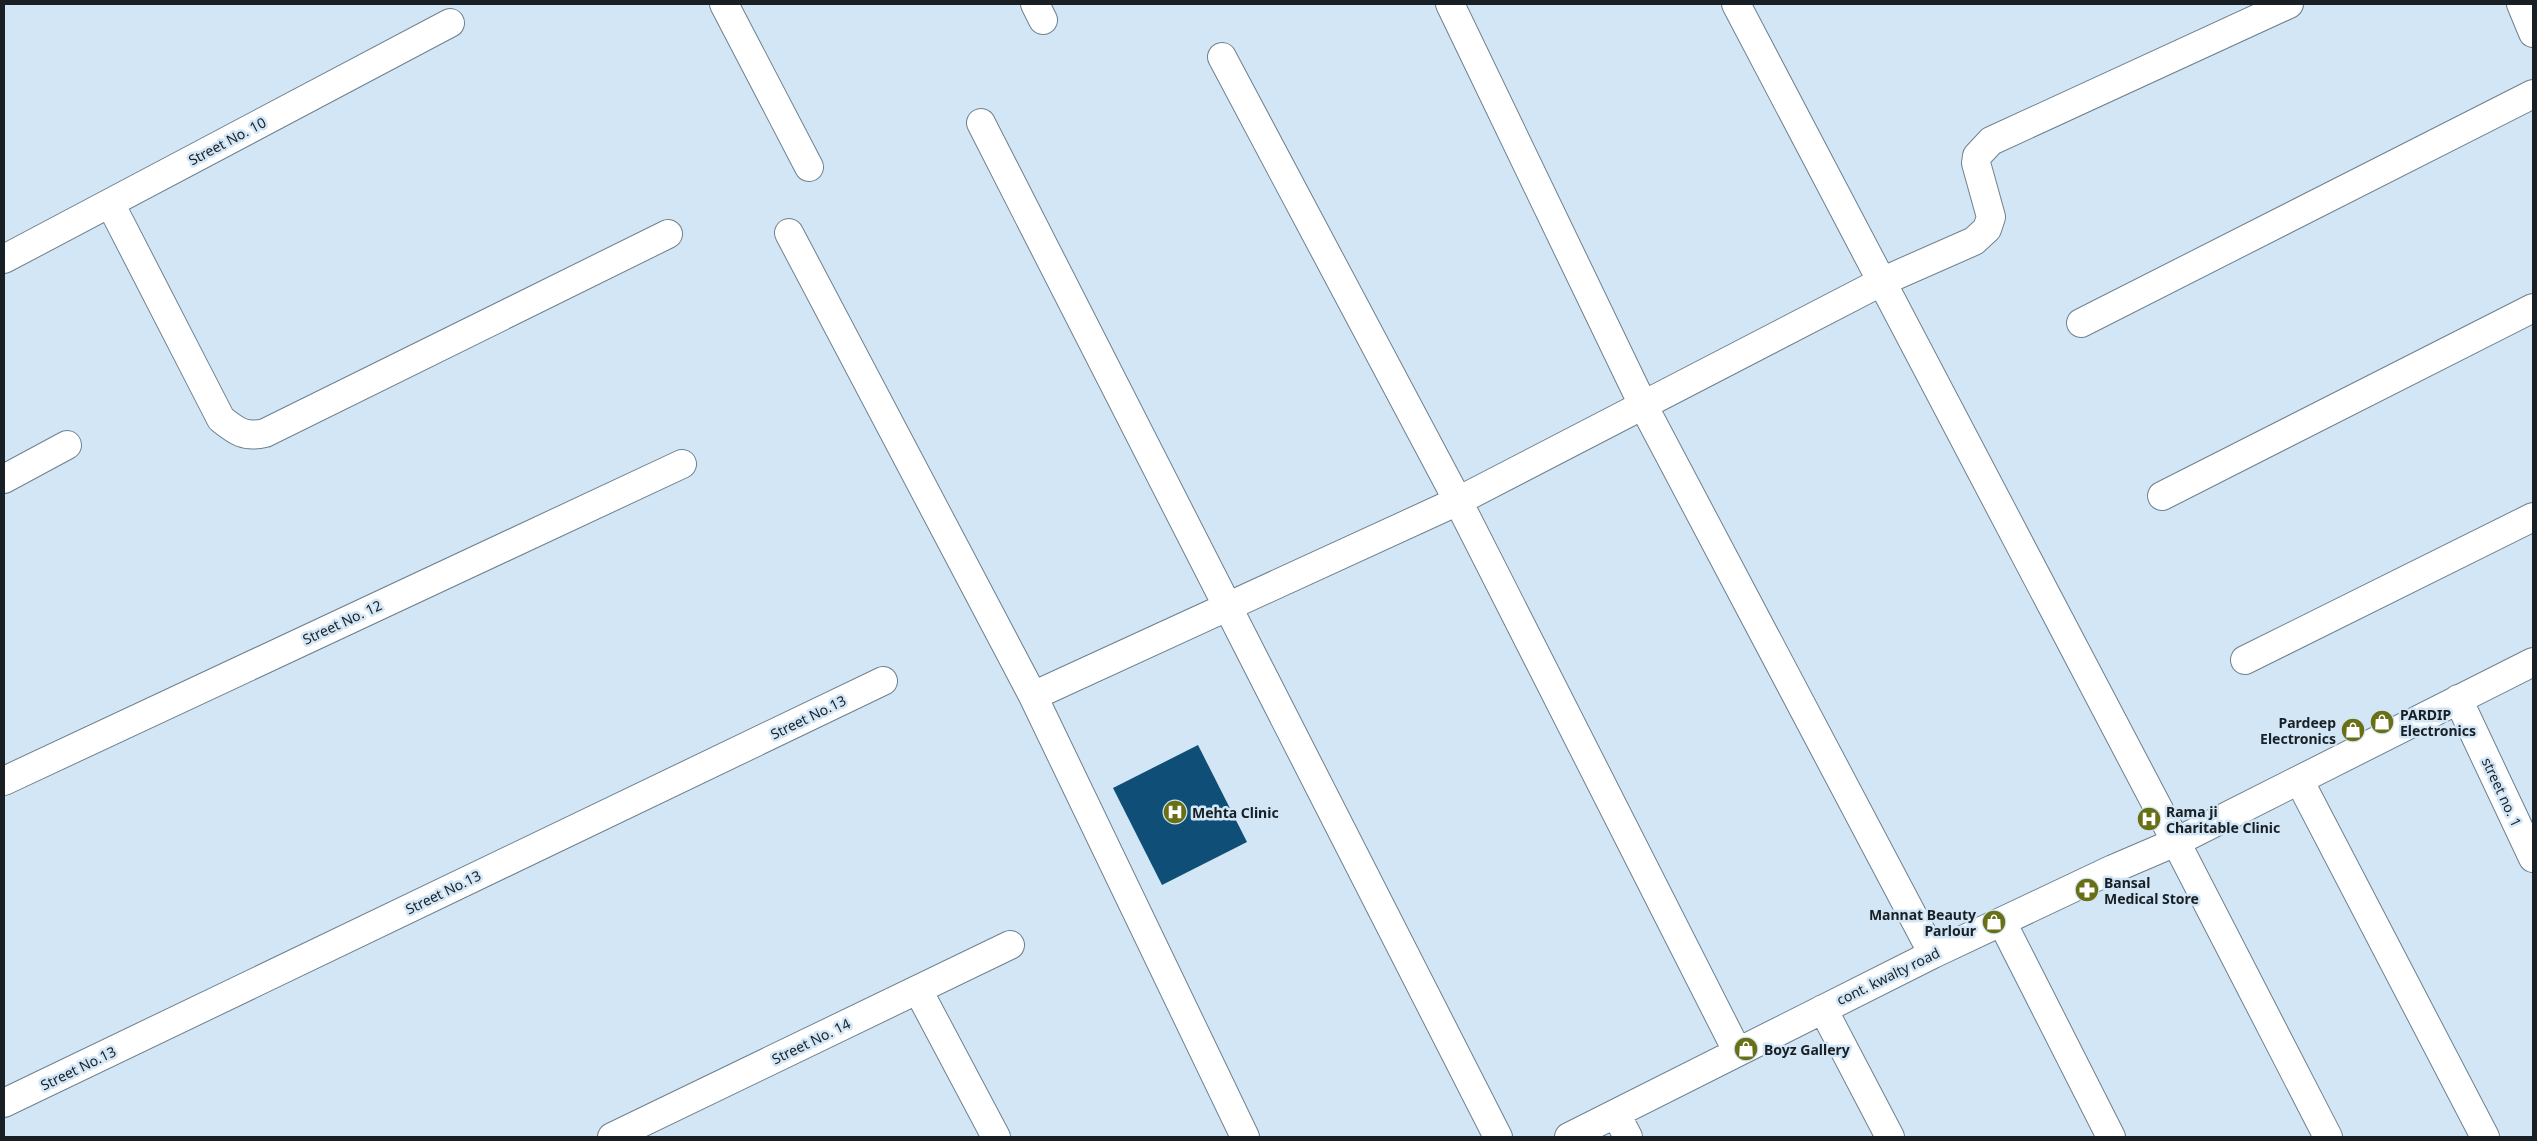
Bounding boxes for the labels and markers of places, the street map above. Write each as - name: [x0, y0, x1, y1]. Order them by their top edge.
- place label: PARDIP Electronics: [2400, 705, 2476, 740]
- shop icon: PARDIP Electronics: [2369, 709, 2395, 735]
- place label: Pardeep Electronics: [2260, 713, 2336, 748]
- shop icon: Pardeep Electronics: [2340, 717, 2366, 743]
- hospital icon: Mehta Clinic: [1162, 799, 1188, 825]
- place label: Rama ji Charitable Clinic: [2166, 802, 2280, 837]
- place label: Mehta Clinic: [1192, 803, 1279, 822]
- hospital icon: Rama ji Charitable Clinic: [2136, 806, 2162, 832]
- place label: Bansal Medical Store: [2104, 873, 2199, 908]
- pharmacy icon: Bansal Medical Store: [2074, 877, 2100, 903]
- place label: Mannat Beauty Parlour: [1869, 905, 1977, 940]
- shop icon: Mannat Beauty Parlour: [1981, 909, 2007, 935]
- shop icon: Boyz Gallery: [1733, 1036, 1759, 1062]
- place label: Boyz Gallery: [1764, 1040, 1850, 1059]

